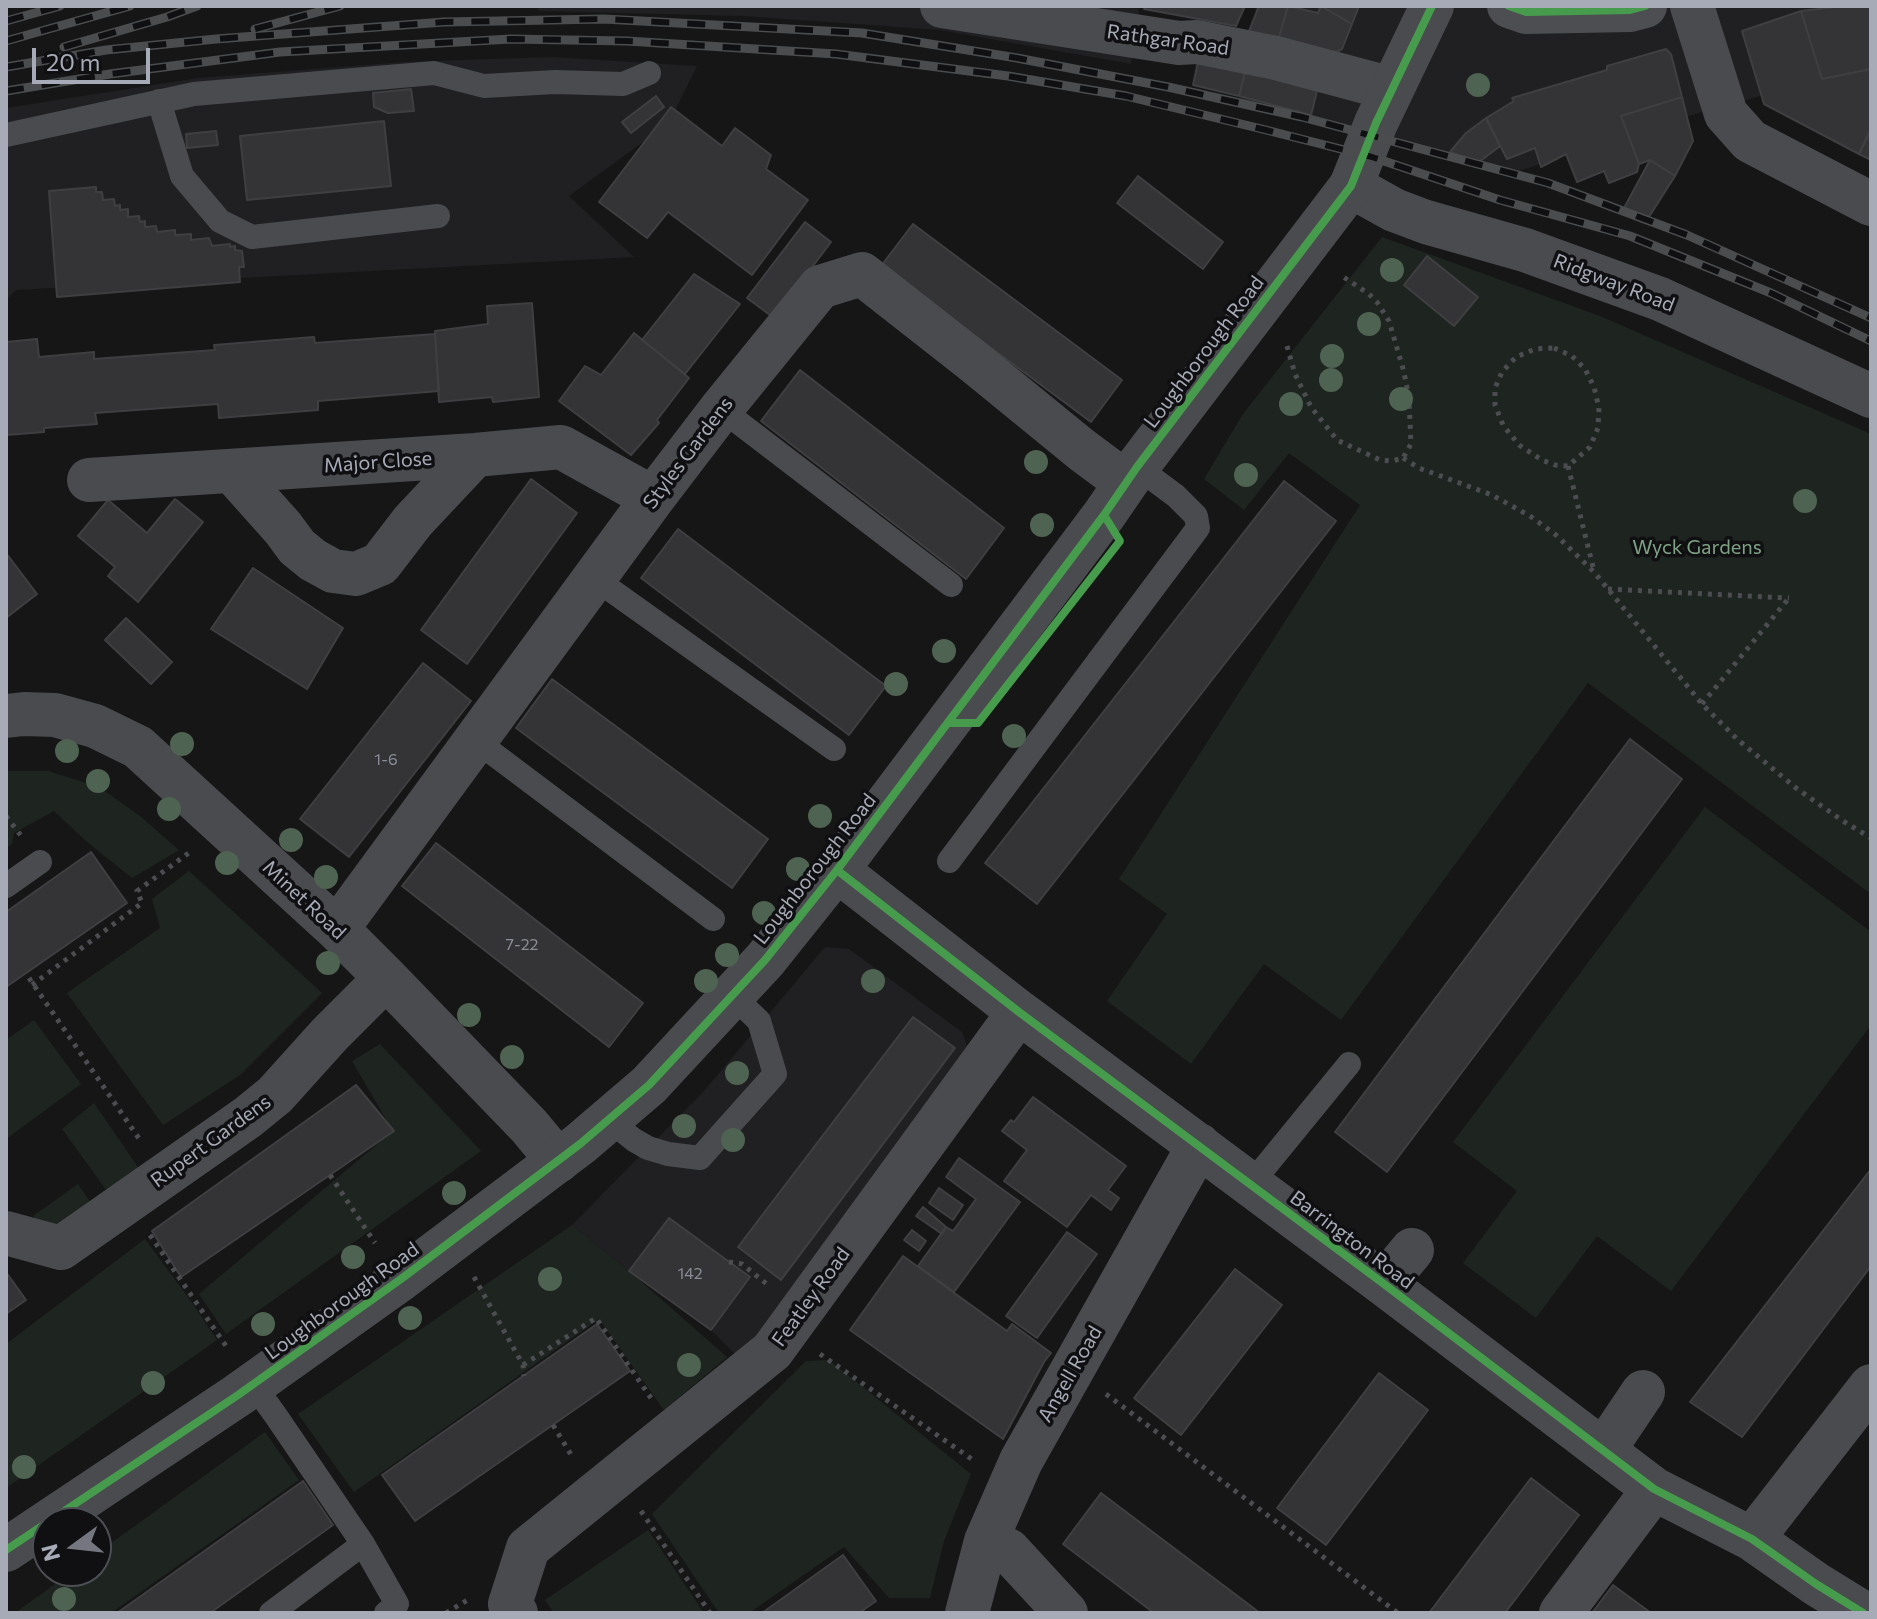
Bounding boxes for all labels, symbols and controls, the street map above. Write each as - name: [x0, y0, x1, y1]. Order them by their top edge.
- street label: Rathgar Road: [1105, 20, 1231, 60]
- scale bar: [36, 32, 154, 82]
- text: 20 m: [46, 47, 100, 76]
- street label: Ridgway Road: [1550, 249, 1678, 317]
- street label: Loughborough Road: [1139, 271, 1269, 433]
- street label: Styles Gardens: [638, 392, 738, 514]
- street label: Major Close: [323, 446, 433, 478]
- park label: Wyck Gardens: [1632, 535, 1762, 559]
- house number: 1-6: [374, 750, 398, 770]
- street label: Loughborough Road: [749, 789, 881, 949]
- street label: Minet Road: [257, 855, 351, 945]
- house number: 7-22: [506, 935, 538, 955]
- street label: Rupert Gardens: [146, 1089, 276, 1193]
- street label: Barrington Road: [1285, 1186, 1419, 1294]
- street label: Loughborough Road: [260, 1237, 424, 1365]
- street label: Featley Road: [767, 1243, 855, 1351]
- house number: 142: [677, 1264, 703, 1284]
- street label: Angell Road: [1033, 1322, 1107, 1426]
- north arrow: [32, 1507, 112, 1587]
- text: N: [35, 1541, 65, 1564]

